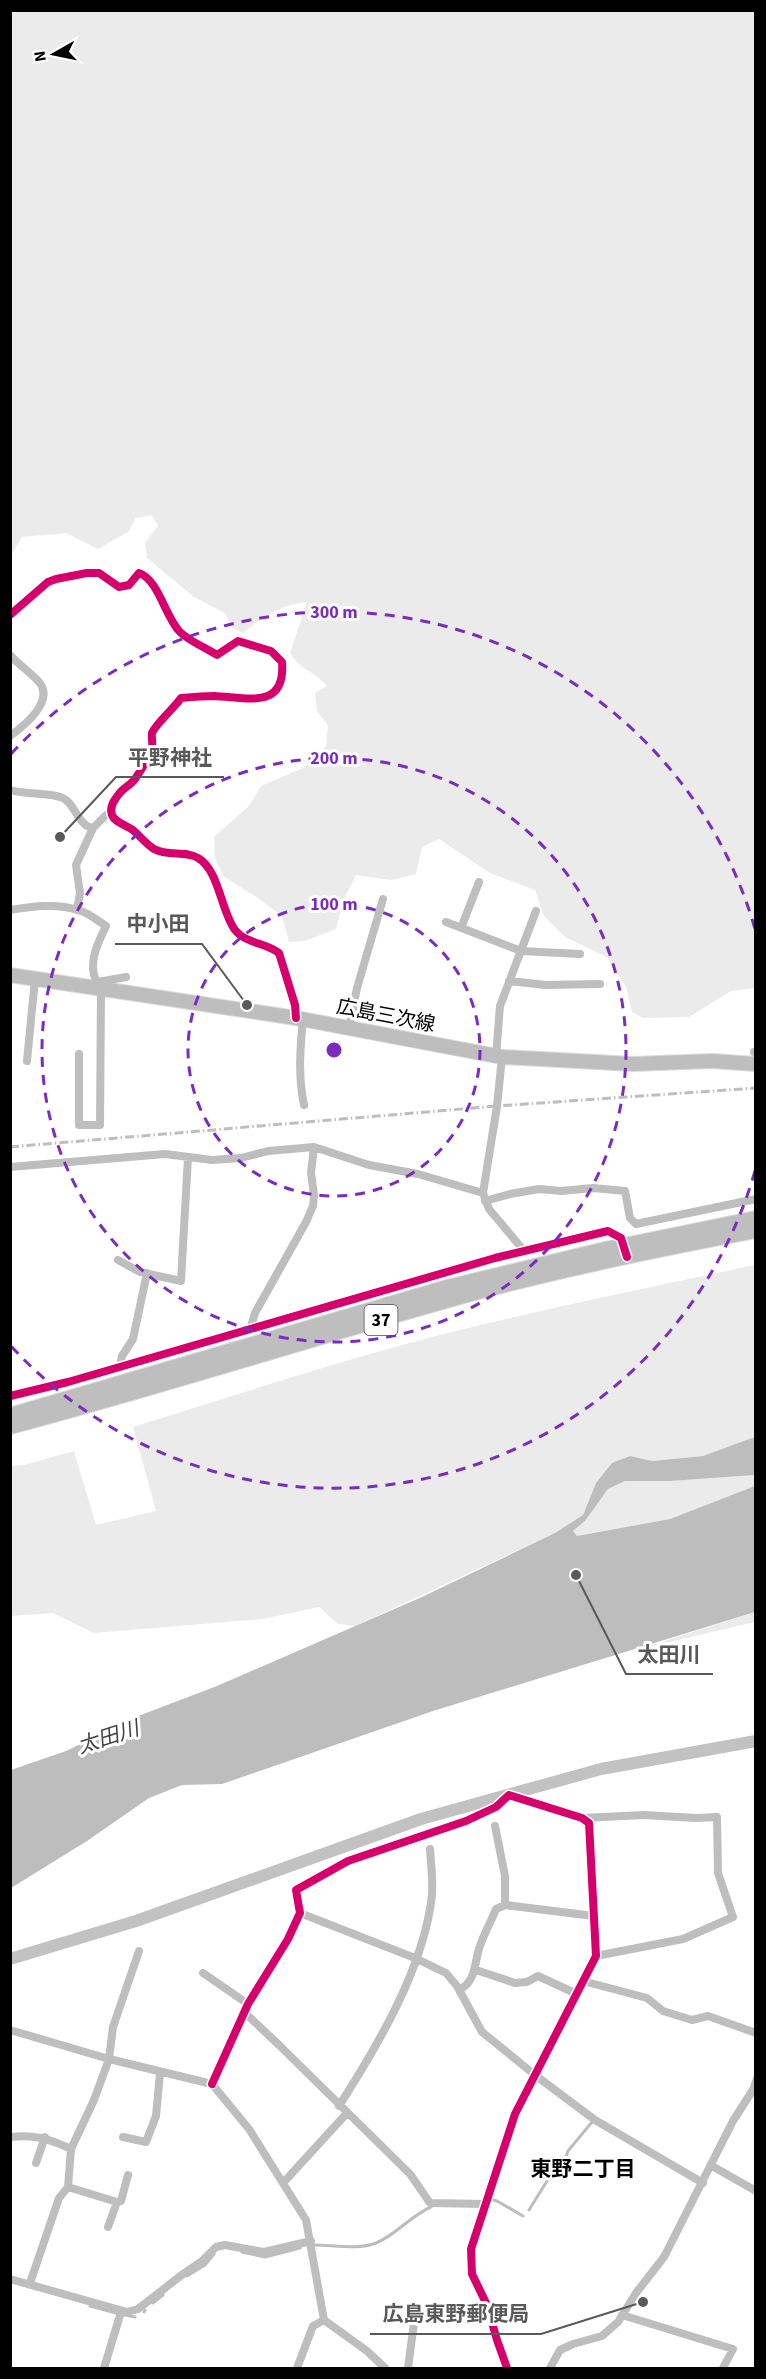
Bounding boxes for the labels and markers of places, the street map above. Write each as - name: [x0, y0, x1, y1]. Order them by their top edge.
- callout: 平野神社: [116, 738, 224, 777]
- callout: 中小田: [115, 905, 202, 944]
- centre of rings: [324, 1040, 344, 1060]
- callout: 太田川: [626, 1635, 713, 1674]
- callout: 広島東野郵便局: [370, 2295, 541, 2334]

